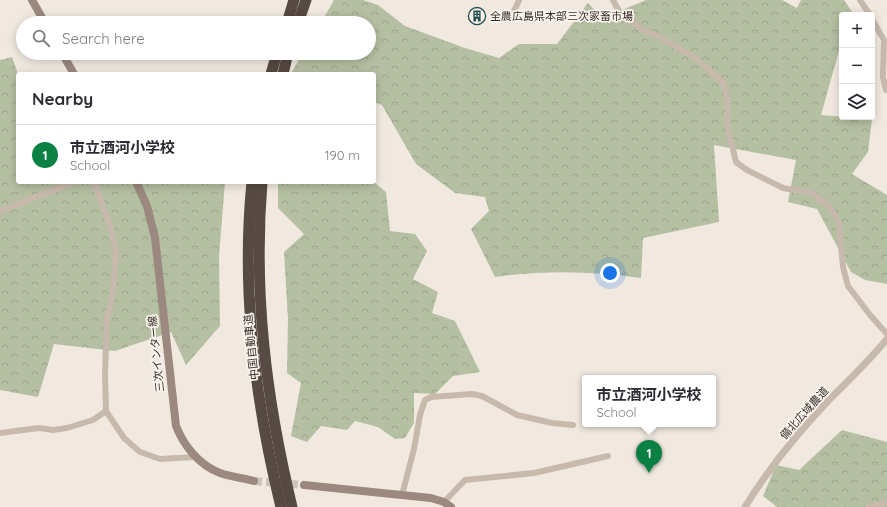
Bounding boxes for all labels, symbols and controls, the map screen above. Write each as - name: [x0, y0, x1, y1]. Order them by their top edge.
- building icon: 全農広島県本部三次家畜市場: [467, 6, 487, 26]
- place label: 全農広島県本部三次家畜市場: [490, 9, 633, 23]
- map controls: [839, 12, 875, 120]
- button: +: [839, 12, 875, 48]
- search box: [16, 16, 376, 60]
- icon: search: [30, 27, 52, 49]
- text: Search here: [62, 29, 145, 48]
- button: −: [839, 48, 875, 84]
- button: layers: [839, 84, 875, 120]
- text: Nearby: [32, 88, 93, 109]
- text: 市立酒河小学校: [70, 138, 175, 157]
- text: 1: [42, 147, 48, 163]
- text: 190 m: [325, 147, 360, 163]
- text: School: [70, 157, 110, 173]
- your location: [600, 263, 620, 283]
- street label: 中国自動車道: [241, 313, 261, 381]
- street label: 三次インター線: [145, 315, 167, 393]
- popup: [582, 375, 716, 427]
- street label: 備北広域農道: [777, 384, 831, 442]
- text: 市立酒河小学校: [596, 385, 702, 404]
- text: School: [596, 404, 637, 420]
- pin: 1: [636, 440, 662, 473]

